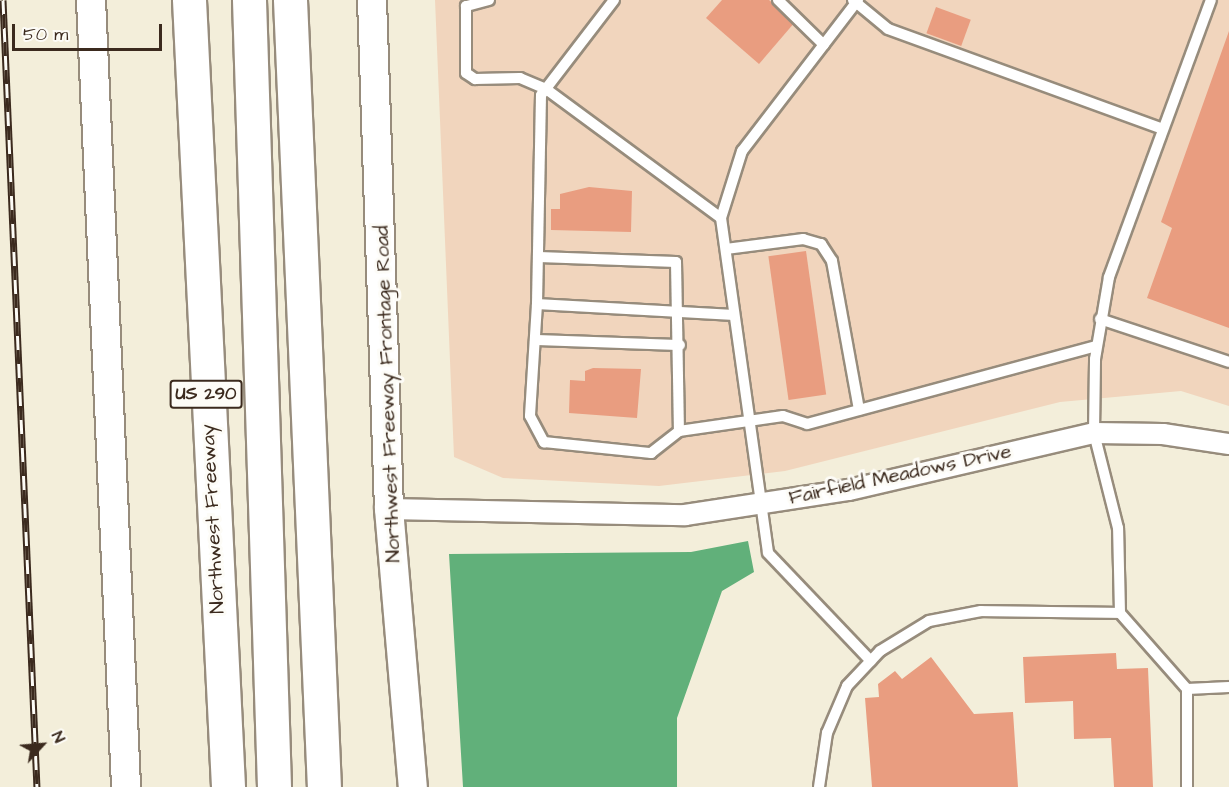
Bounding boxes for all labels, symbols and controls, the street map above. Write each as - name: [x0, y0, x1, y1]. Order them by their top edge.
- scale bar: [15, 12, 165, 50]
- text: 50 m: [23, 22, 68, 47]
- street label: Northwest Freeway Frontage Road: [370, 225, 406, 563]
- road number: US 290: [168, 379, 244, 409]
- street label: Northwest Freeway: [196, 424, 230, 614]
- street label: Fairfield Meadows Drive: [787, 440, 1013, 510]
- north arrow: [12, 715, 72, 775]
- text: N: [46, 728, 70, 746]

